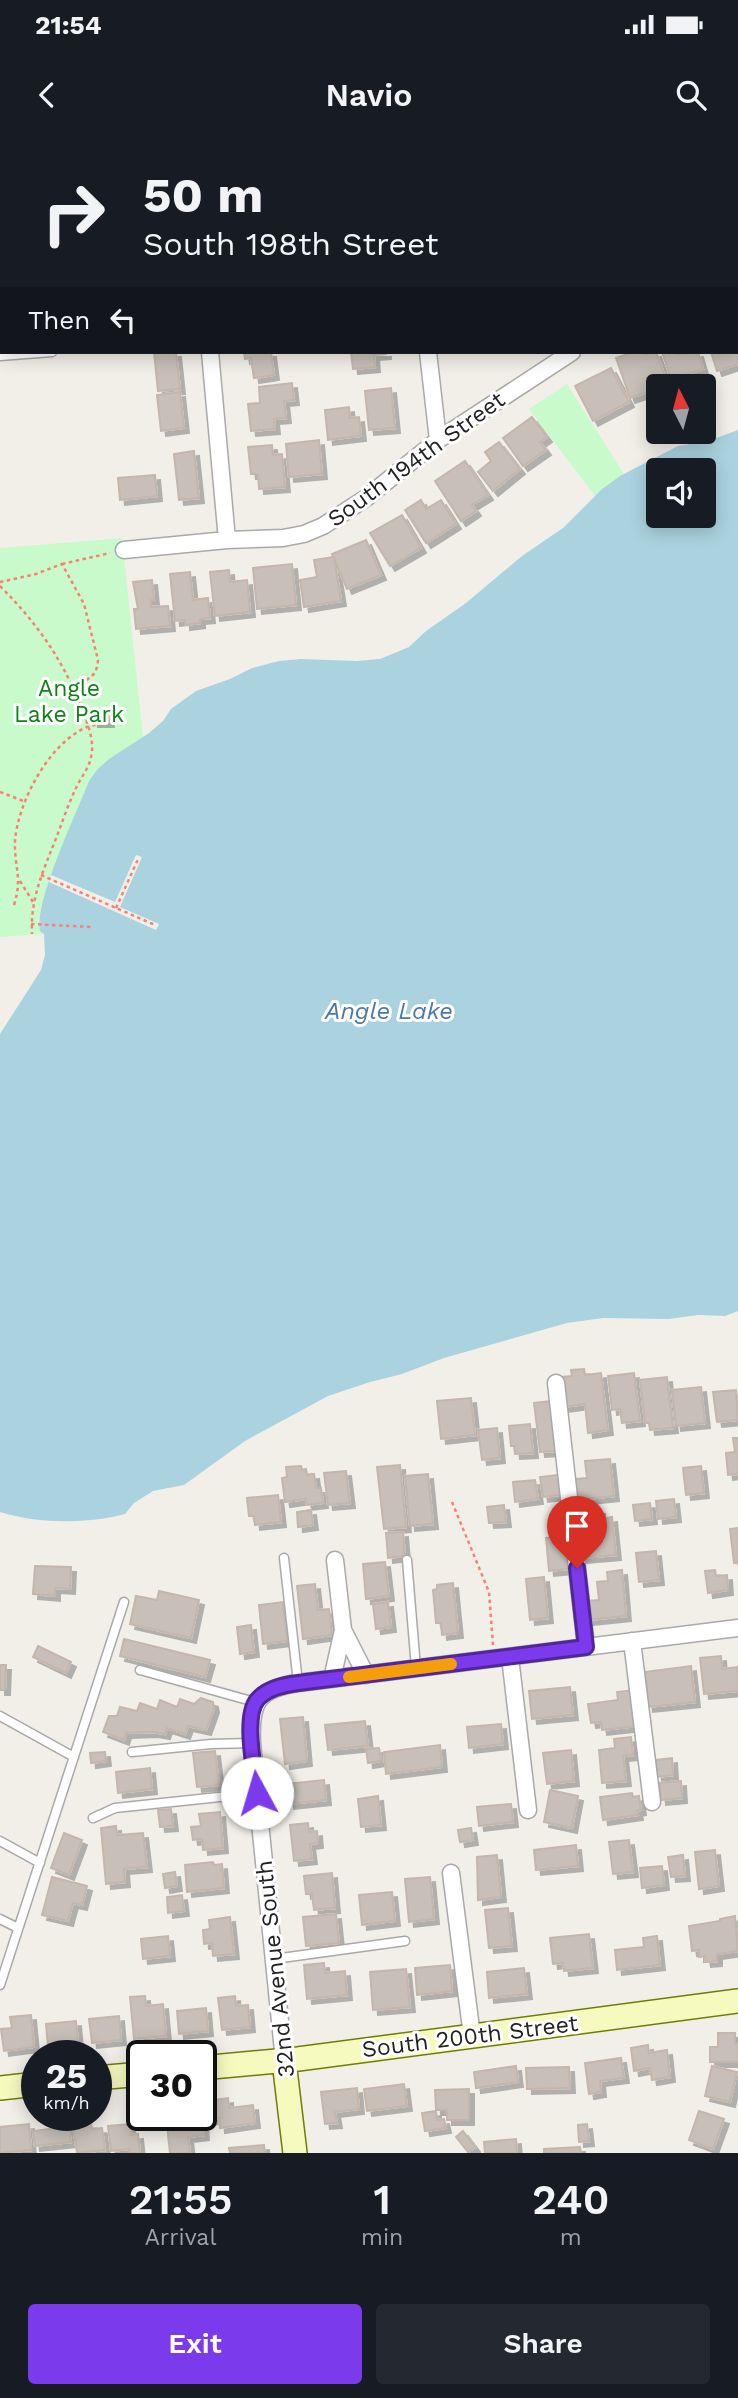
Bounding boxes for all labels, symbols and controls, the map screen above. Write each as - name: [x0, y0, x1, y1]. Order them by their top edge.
- text: 21:54: [35, 10, 102, 40]
- icon: back: [28, 76, 66, 114]
- text: Navio: [326, 76, 412, 114]
- icon: search: [672, 76, 710, 114]
- text: 50 m: [143, 166, 263, 224]
- icon: right: [28, 168, 119, 259]
- text: South 198th Street: [143, 225, 438, 263]
- icon: left: [104, 301, 142, 339]
- text: Then: [28, 305, 90, 335]
- north arrow: [646, 374, 716, 444]
- map controls: [646, 374, 716, 528]
- street label: South 194th Street: [323, 386, 510, 533]
- button: sound: [646, 458, 716, 528]
- park label: Angle Lake Park: [14, 675, 124, 728]
- water label: Angle Lake: [324, 997, 453, 1025]
- pin: [547, 1496, 607, 1568]
- icon: arrive: [558, 1507, 596, 1545]
- position arrow: [220, 1756, 294, 1830]
- street label: 32nd Avenue South: [251, 1859, 300, 2079]
- street label: South 200th Street: [361, 2010, 580, 2063]
- speed limit sign: 30: [126, 2040, 217, 2131]
- text: 25: [46, 2055, 87, 2097]
- text: km/h: [43, 2092, 90, 2113]
- text: 21:55: [129, 2175, 232, 2224]
- text: 1: [373, 2175, 391, 2224]
- text: 240: [532, 2175, 609, 2224]
- text: Arrival: [145, 2224, 216, 2251]
- text: min: [361, 2224, 403, 2251]
- text: m: [560, 2224, 582, 2251]
- button: Exit: [28, 2304, 362, 2384]
- button: Share: [376, 2304, 710, 2384]

